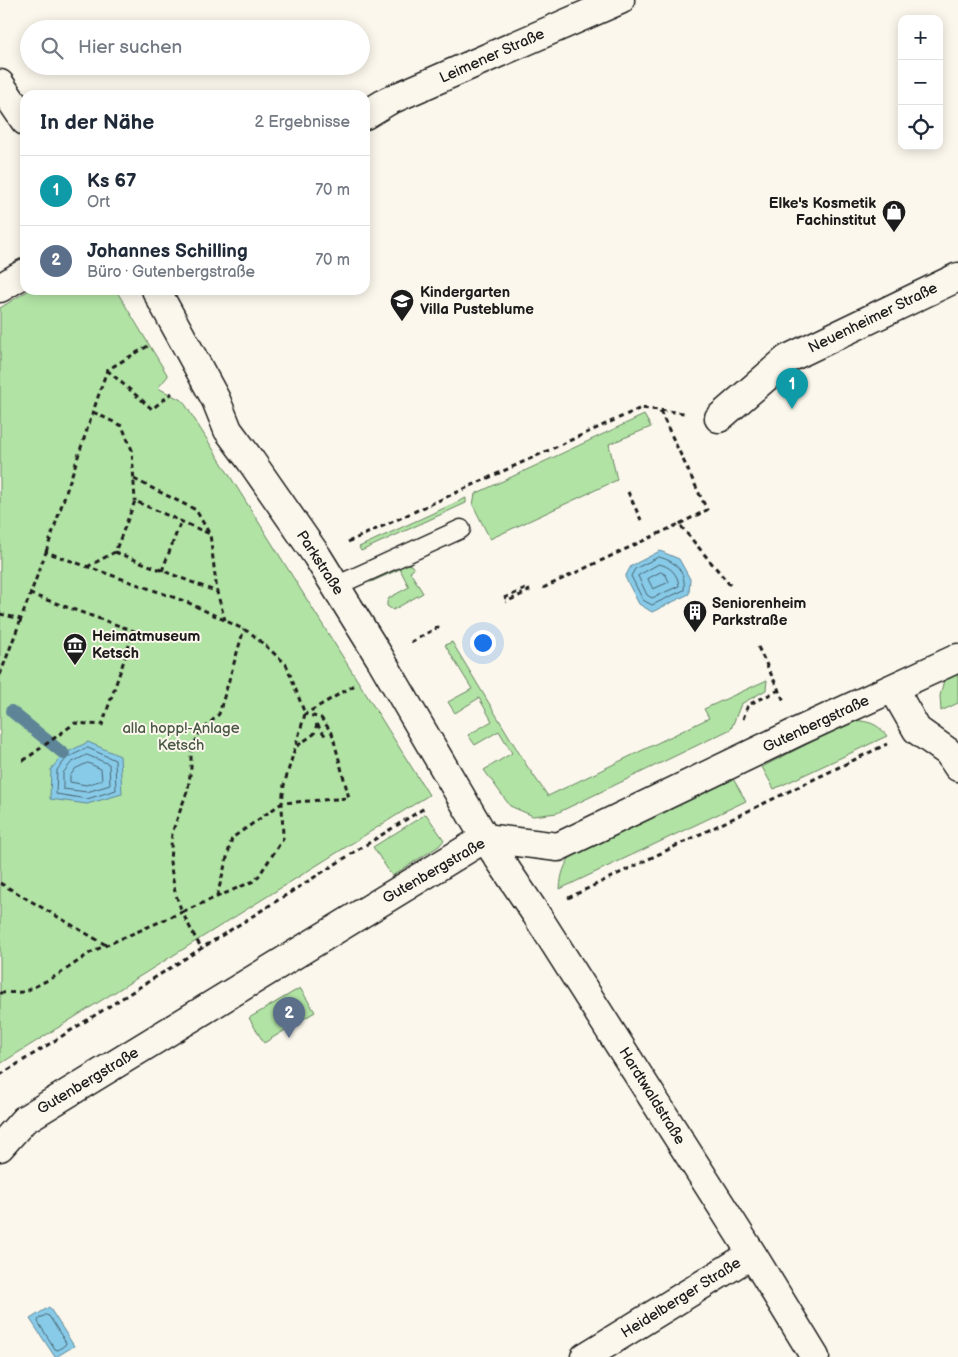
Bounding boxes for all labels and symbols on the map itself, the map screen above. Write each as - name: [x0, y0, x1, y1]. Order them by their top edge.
- street label: Leimener Straße: [437, 24, 548, 88]
- place label: Elke's Kosmetik Fachinstitut: [769, 194, 876, 230]
- shop icon: Elke's Kosmetik Fachinstitut: [881, 199, 907, 233]
- street label: Neuenheimer Straße: [805, 278, 941, 358]
- place label: Kindergarten Villa Pusteblume: [420, 283, 534, 319]
- school or university icon: Kindergarten Villa Pusteblume: [389, 288, 415, 322]
- pin: 1: [776, 368, 808, 409]
- street label: Parkstraße: [292, 527, 348, 599]
- place label: Seniorenheim Parkstraße: [712, 594, 806, 630]
- building icon: Seniorenheim Parkstraße: [682, 599, 708, 633]
- place label: Heimatmuseum Ketsch: [92, 627, 200, 663]
- your location: [470, 630, 496, 656]
- museum icon: Heimatmuseum Ketsch: [62, 632, 88, 666]
- street label: Gutenbergstraße: [760, 691, 872, 757]
- park label: alla hopp!-Anlage Ketsch: [122, 719, 240, 755]
- street label: Gutenbergstraße: [379, 834, 489, 908]
- pin: 2: [273, 997, 305, 1038]
- street label: Gutenbergstraße: [34, 1043, 142, 1119]
- street label: Hardtwaldstraße: [615, 1044, 690, 1148]
- street label: Heidelberger Straße: [617, 1253, 745, 1343]

